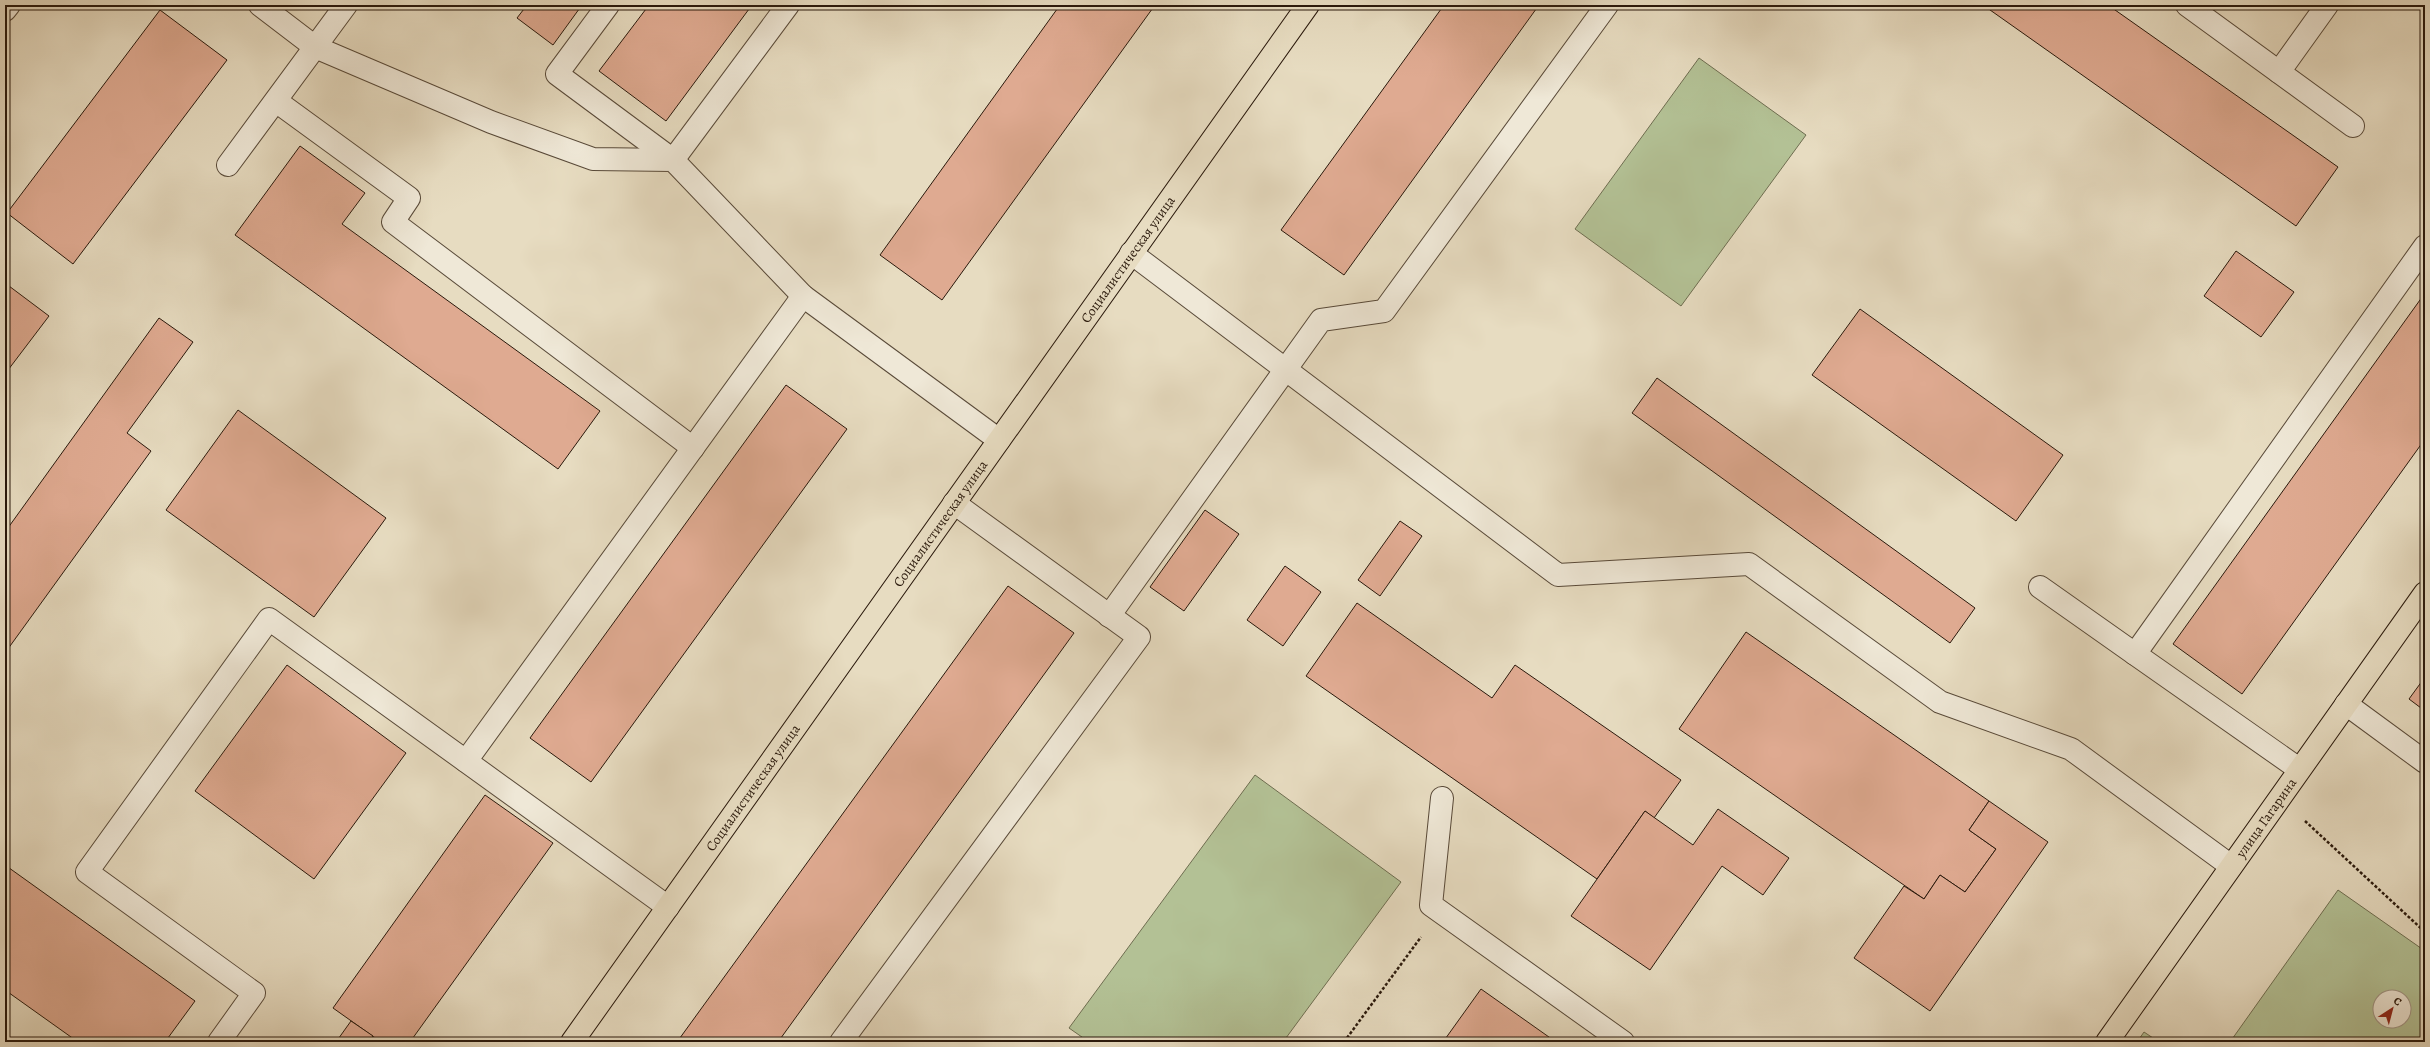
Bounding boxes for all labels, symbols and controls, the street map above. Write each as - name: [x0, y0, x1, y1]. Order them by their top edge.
- street label: Социалистическая улица: [1076, 191, 1180, 327]
- street label: Социалистическая улица: [888, 456, 992, 591]
- street label: Социалистическая улица: [701, 720, 805, 855]
- street label: улица Гагарина: [2231, 773, 2301, 862]
- north arrow: [2372, 989, 2412, 1029]
- text: С: [2390, 993, 2405, 1010]

